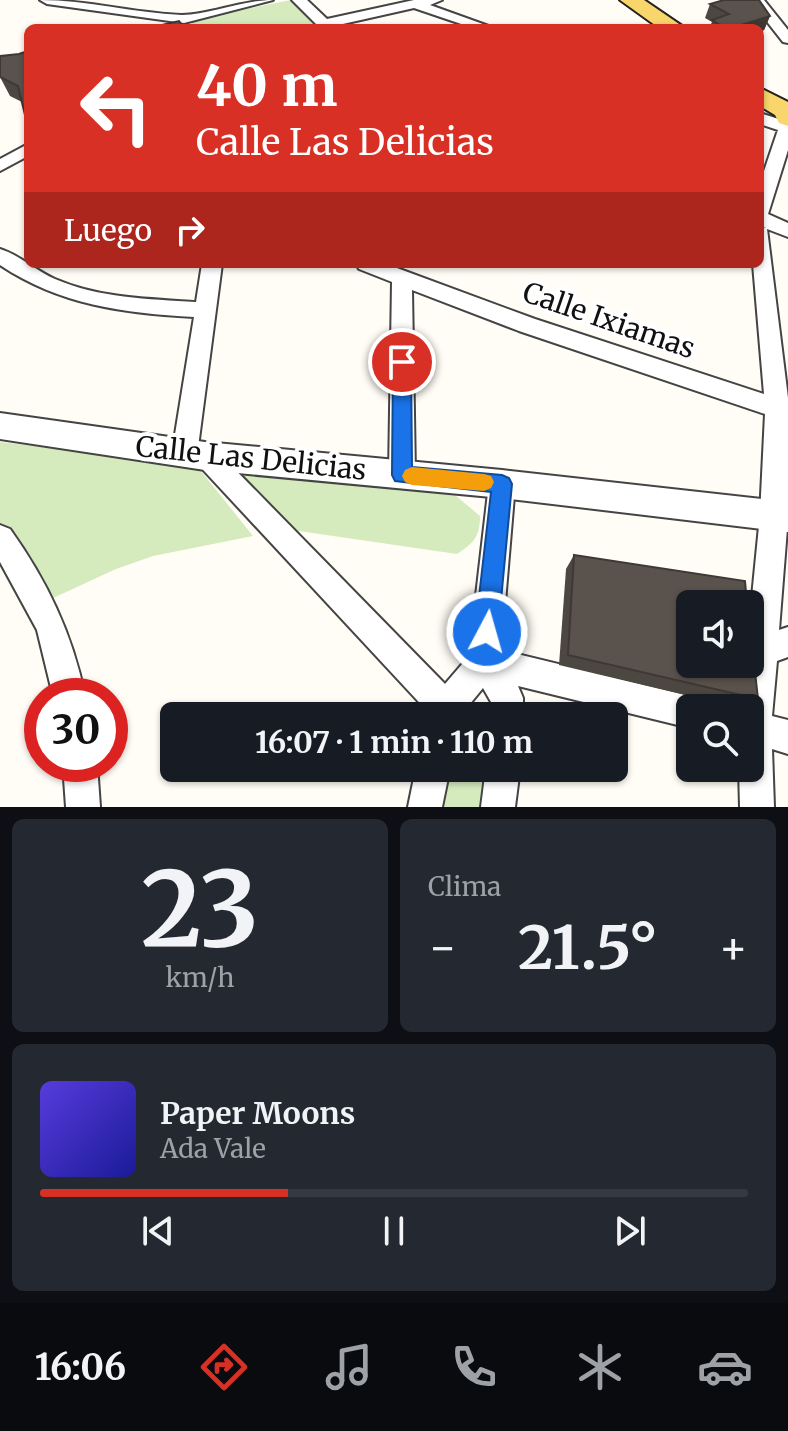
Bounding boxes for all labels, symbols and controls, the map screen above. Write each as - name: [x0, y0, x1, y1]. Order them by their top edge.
- text: 40 m: [196, 51, 338, 121]
- icon: left: [64, 56, 168, 160]
- text: Calle Las Delicias: [196, 120, 494, 165]
- icon: right: [168, 208, 212, 252]
- text: Luego: [64, 211, 152, 249]
- street label: Calle Ixiamas: [518, 274, 700, 366]
- pin: [368, 328, 436, 396]
- icon: arrive: [380, 340, 424, 384]
- street label: Calle Las Delicias: [134, 428, 368, 488]
- position arrow: [445, 590, 529, 674]
- map controls: [676, 590, 764, 782]
- button: sound: [676, 590, 764, 678]
- speed limit sign: 30: [24, 678, 128, 782]
- button: search: [676, 694, 764, 782]
- text: 16:07 · 1 min · 110 m: [255, 723, 533, 761]
- text: 23: [141, 844, 259, 974]
- text: Clima: [428, 870, 501, 903]
- text: 21.5°: [518, 910, 658, 985]
- text: −: [428, 920, 457, 975]
- text: +: [719, 920, 748, 975]
- text: km/h: [166, 961, 234, 994]
- text: Paper Moons: [160, 1094, 355, 1132]
- text: Ada Vale: [160, 1132, 266, 1165]
- icon: previous: [136, 1209, 180, 1253]
- icon: pause: [372, 1209, 416, 1253]
- icon: next: [608, 1209, 652, 1253]
- icon: directions: [196, 1339, 252, 1395]
- icon: music: [321, 1339, 377, 1395]
- icon: phone: [446, 1339, 502, 1395]
- icon: climate: [572, 1339, 628, 1395]
- icon: car: [697, 1339, 753, 1395]
- text: 16:06: [35, 1345, 126, 1390]

